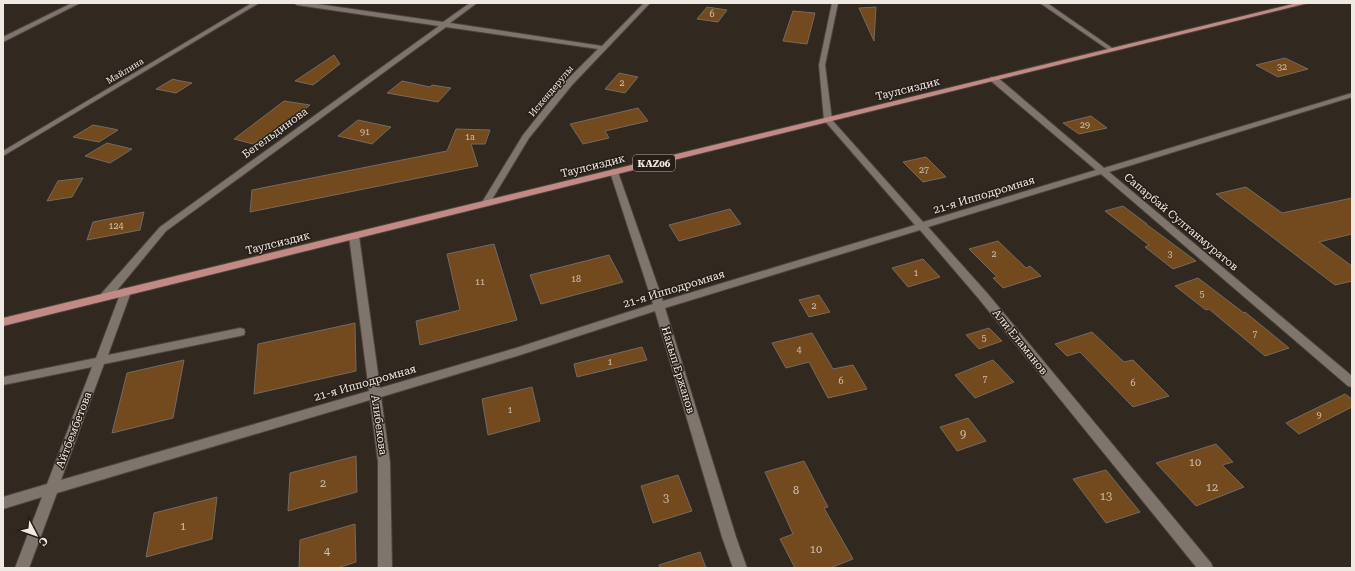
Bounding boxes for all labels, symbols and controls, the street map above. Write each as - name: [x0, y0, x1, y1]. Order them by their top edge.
- house number: 6: [709, 9, 715, 19]
- street label: Майлина: [104, 56, 146, 86]
- house number: 32: [1277, 62, 1287, 72]
- street label: Искендерулы: [527, 63, 576, 118]
- street label: Таулсиздик: [874, 75, 942, 103]
- house number: 2: [619, 78, 625, 88]
- street label: Бегельдинова: [240, 105, 310, 161]
- house number: 29: [1080, 120, 1090, 130]
- house number: 91: [360, 127, 370, 137]
- house number: 1а: [465, 132, 475, 142]
- street label: Таулсиздик: [559, 152, 627, 180]
- road number: KAZ06: [633, 155, 675, 171]
- house number: 27: [919, 165, 929, 175]
- street label: Сапарбай Султанмуратов: [1121, 170, 1241, 274]
- street label: 21-я Ипподромная: [932, 173, 1036, 217]
- house number: 124: [108, 221, 124, 231]
- street label: Таулсиздик: [244, 229, 312, 257]
- house number: 2: [991, 249, 997, 259]
- house number: 3: [1167, 249, 1173, 259]
- street label: 21-я Ипподромная: [622, 267, 726, 311]
- house number: 1: [913, 268, 919, 278]
- house number: 18: [571, 274, 581, 284]
- house number: 11: [475, 277, 485, 287]
- house number: 5: [1199, 289, 1205, 299]
- house number: 2: [811, 301, 817, 311]
- street label: Али Еламанов: [990, 307, 1050, 377]
- street label: Накып Ержанов: [659, 325, 697, 415]
- house number: 7: [1252, 329, 1258, 339]
- house number: 5: [981, 333, 987, 343]
- house number: 4: [796, 345, 802, 355]
- house number: 1: [607, 357, 613, 367]
- street label: 21-я Ипподромная: [312, 362, 418, 404]
- house number: 7: [982, 374, 988, 384]
- house number: 6: [838, 376, 844, 386]
- house number: 6: [1130, 378, 1136, 388]
- street label: Айтбембетова: [53, 390, 95, 470]
- street label: Алибекова: [368, 394, 390, 456]
- house number: 1: [507, 405, 513, 415]
- house number: 9: [1316, 410, 1322, 420]
- house number: 9: [960, 428, 966, 441]
- house number: 10: [1189, 456, 1201, 469]
- house number: 2: [320, 477, 326, 490]
- house number: 12: [1206, 481, 1218, 494]
- house number: 8: [793, 484, 799, 497]
- house number: 13: [1100, 490, 1112, 503]
- house number: 3: [663, 492, 669, 505]
- north arrow: [16, 515, 56, 555]
- house number: 1: [180, 520, 186, 533]
- text: С: [36, 534, 51, 549]
- house number: 10: [810, 543, 822, 556]
- house number: 4: [324, 545, 331, 558]

